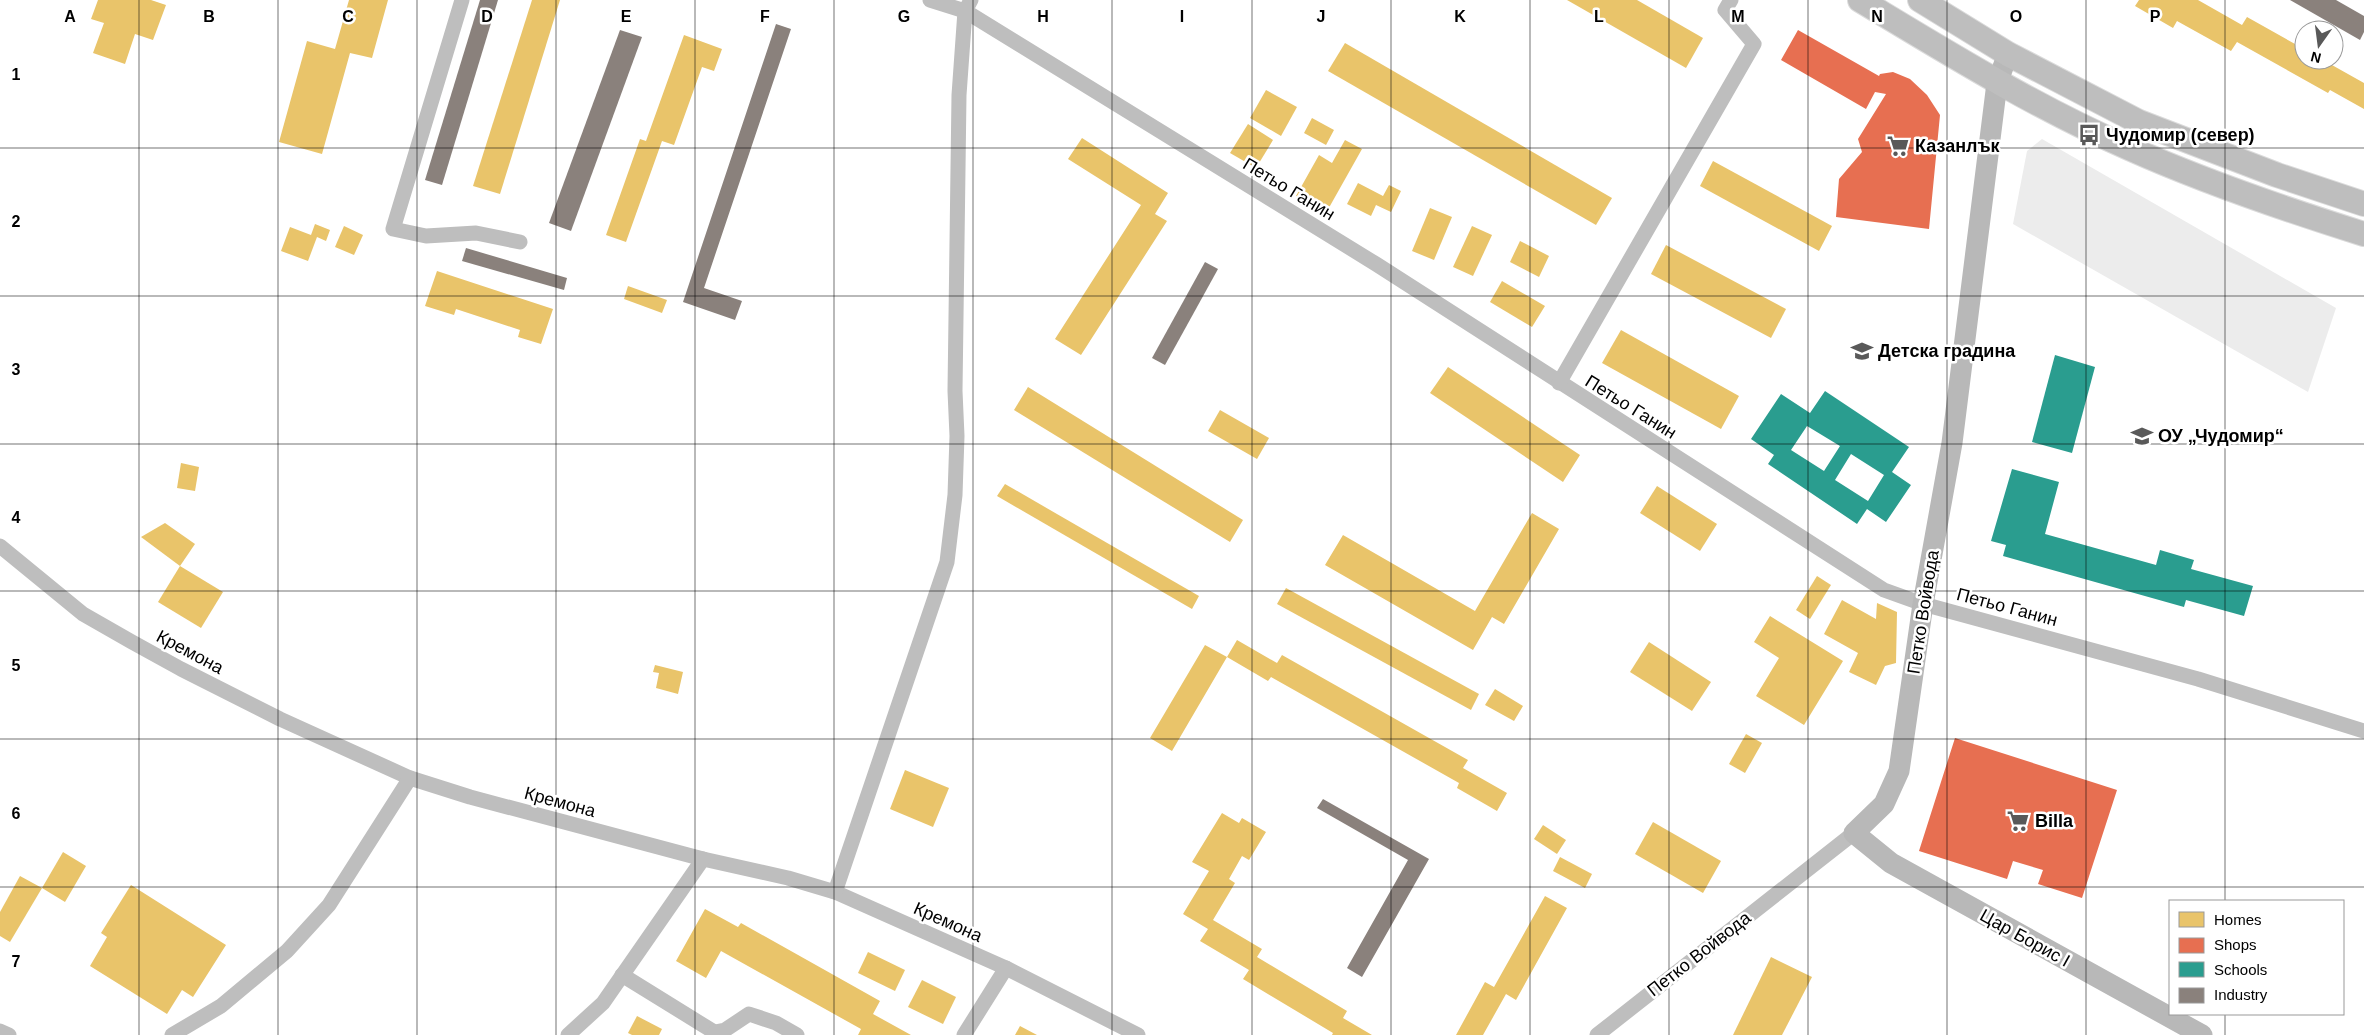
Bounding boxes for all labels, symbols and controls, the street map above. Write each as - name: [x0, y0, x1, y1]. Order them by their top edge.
- text: A: [64, 8, 76, 25]
- text: B: [203, 8, 215, 25]
- text: C: [342, 8, 354, 25]
- text: D: [481, 8, 493, 25]
- text: E: [621, 8, 632, 25]
- text: F: [760, 8, 770, 25]
- text: G: [898, 8, 910, 25]
- text: H: [1037, 8, 1049, 25]
- text: I: [1180, 8, 1184, 25]
- text: J: [1317, 8, 1325, 25]
- text: K: [1454, 8, 1466, 25]
- text: L: [1594, 8, 1604, 25]
- text: M: [1731, 8, 1745, 25]
- text: N: [1871, 8, 1883, 25]
- text: O: [2010, 8, 2022, 25]
- text: P: [2150, 8, 2161, 25]
- north arrow: [2294, 20, 2344, 70]
- text: N: [2309, 49, 2323, 67]
- text: 1: [12, 66, 21, 83]
- bus stop icon: Чудомир (север): [2076, 122, 2102, 148]
- place label: Чудомир (север): [2106, 125, 2255, 145]
- supermarket icon: Казанлък: [1885, 133, 1911, 159]
- place label: Казанлък: [1915, 136, 2001, 156]
- street label: Петьо Ганин: [1239, 154, 1339, 224]
- text: 2: [12, 213, 21, 230]
- school or university icon: Детска градина: [1849, 338, 1875, 364]
- place label: Детска градина: [1878, 341, 2016, 361]
- text: 3: [12, 361, 21, 378]
- street label: Петьо Ганин: [1582, 371, 1680, 443]
- school or university icon: ОУ „Чудомир“: [2129, 423, 2155, 449]
- place label: ОУ „Чудомир“: [2158, 426, 2284, 446]
- text: 4: [12, 509, 21, 526]
- street label: Петко Войвода: [1903, 548, 1943, 675]
- street label: Петьо Ганин: [1954, 584, 2060, 630]
- street label: Кремона: [153, 626, 228, 678]
- text: 5: [12, 657, 21, 674]
- street label: Кремона: [522, 783, 599, 821]
- text: 6: [12, 805, 21, 822]
- supermarket icon: Billa: [2005, 808, 2031, 834]
- place label: Billa: [2035, 811, 2074, 831]
- street label: Кремона: [911, 898, 986, 946]
- legend: [2169, 900, 2344, 1015]
- street label: Цар Борис I: [1977, 905, 2073, 971]
- street label: Петко Войвода: [1643, 907, 1755, 1000]
- text: Homes: [2214, 911, 2262, 928]
- text: Shops: [2214, 936, 2257, 953]
- text: 7: [12, 953, 21, 970]
- text: Schools: [2214, 961, 2267, 978]
- text: Industry: [2214, 986, 2268, 1003]

